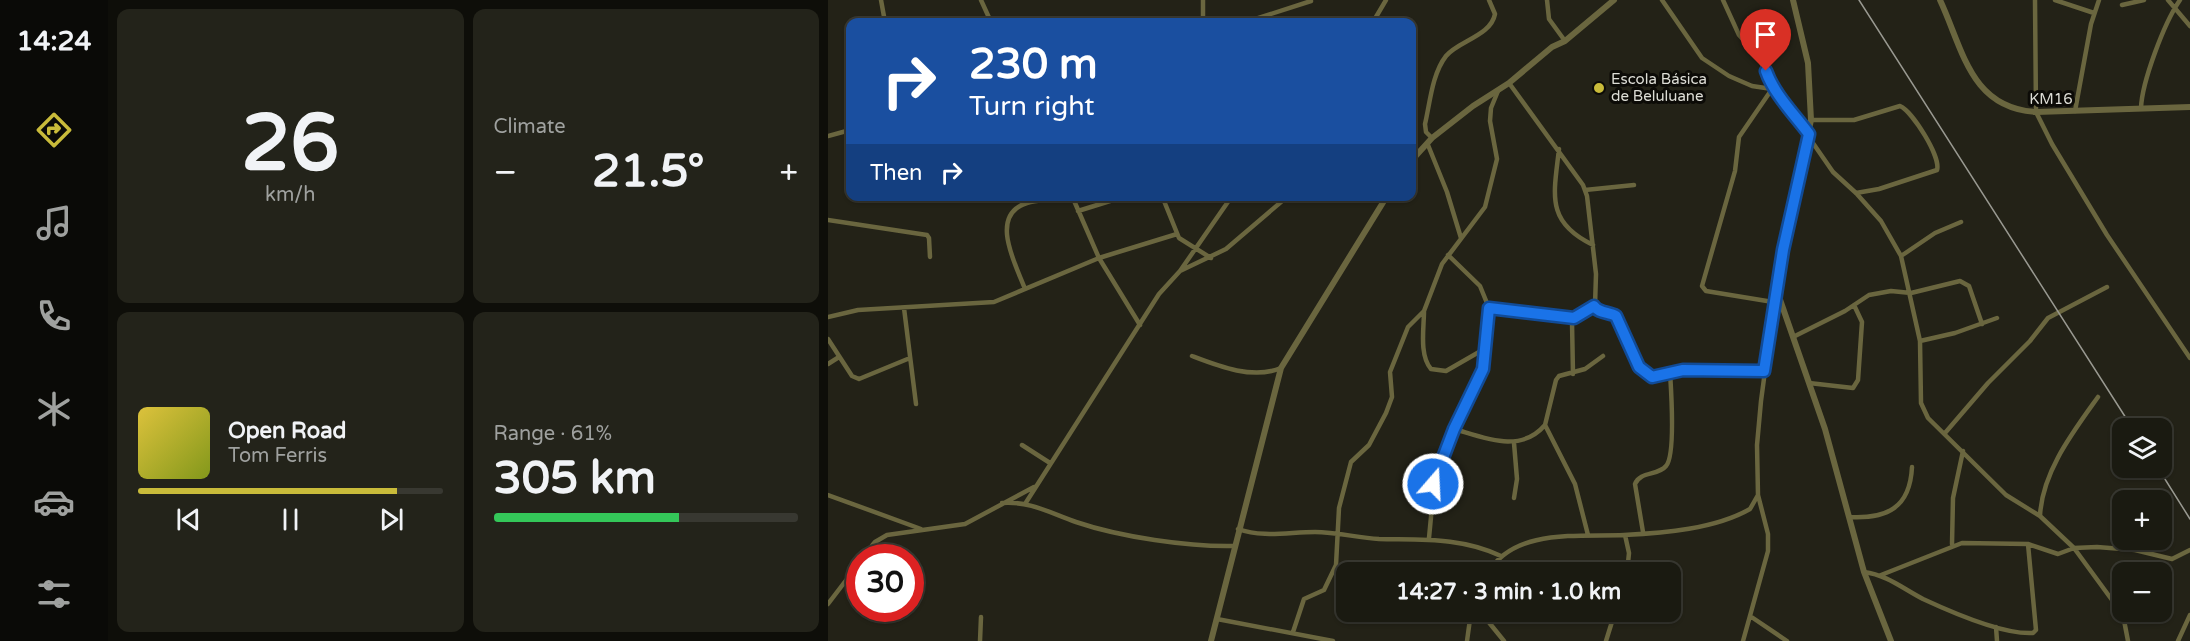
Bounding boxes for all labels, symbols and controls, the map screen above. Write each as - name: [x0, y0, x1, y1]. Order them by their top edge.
- pin: [1740, 9, 1791, 71]
- icon: arrive: [1749, 18, 1782, 51]
- text: 14:24: [17, 25, 91, 58]
- text: 230 m: [969, 39, 1098, 90]
- icon: right: [870, 42, 948, 120]
- place label: Escola Básica de Beluluane: [1611, 70, 1707, 105]
- marker: Escola Básica de Beluluane: [1592, 81, 1606, 95]
- text: Turn right: [969, 90, 1095, 123]
- street label: KM16: [2029, 90, 2073, 108]
- text: 26: [241, 97, 339, 191]
- icon: directions: [33, 109, 75, 151]
- text: Climate: [494, 115, 566, 139]
- text: 21.5°: [592, 145, 705, 199]
- text: −: [494, 153, 517, 192]
- text: +: [779, 153, 798, 192]
- icon: right: [935, 156, 968, 189]
- text: Then: [870, 160, 923, 186]
- text: km/h: [265, 183, 315, 207]
- icon: music: [33, 202, 75, 244]
- icon: phone: [33, 295, 75, 337]
- icon: climate: [33, 388, 75, 430]
- text: Open Road: [228, 418, 346, 444]
- map controls: [2112, 418, 2172, 622]
- button: layers: [2112, 418, 2172, 478]
- text: Range · 61%: [494, 422, 612, 446]
- text: Tom Ferris: [228, 444, 327, 468]
- text: 305 km: [494, 452, 656, 506]
- position arrow: [1401, 452, 1465, 516]
- icon: car: [33, 481, 75, 523]
- button: +: [2112, 490, 2172, 550]
- icon: previous: [172, 503, 205, 536]
- icon: pause: [274, 503, 307, 536]
- icon: next: [375, 503, 408, 536]
- speed limit sign: 30: [846, 544, 924, 622]
- button: −: [2112, 562, 2172, 622]
- icon: filters: [33, 573, 75, 615]
- text: 14:27 · 3 min · 1.0 km: [1396, 579, 1621, 605]

